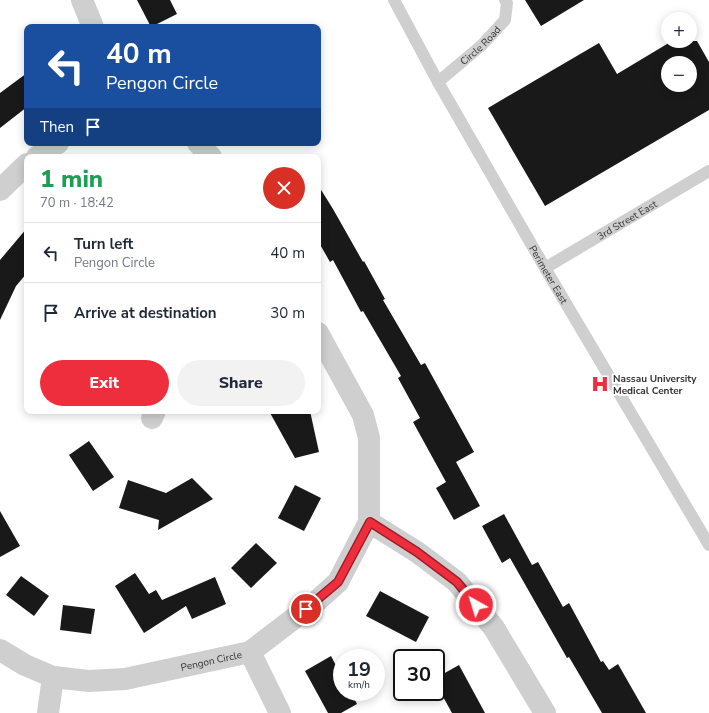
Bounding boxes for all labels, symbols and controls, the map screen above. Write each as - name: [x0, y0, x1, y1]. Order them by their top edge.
- map controls: [661, 12, 697, 92]
- button: +: [661, 12, 697, 48]
- street label: Circle Road: [457, 23, 504, 69]
- text: 40 m: [106, 35, 172, 73]
- icon: left: [40, 40, 92, 92]
- button: −: [661, 56, 697, 92]
- text: Pengon Circle: [106, 71, 218, 95]
- icon: arrive: [82, 116, 104, 138]
- text: Then: [40, 117, 74, 137]
- text: 1 min: [40, 163, 103, 195]
- button: close: [263, 167, 305, 209]
- text: 70 m · 18:42: [40, 194, 114, 212]
- street label: 3rd Street East: [595, 197, 660, 244]
- text: Turn left: [74, 234, 133, 254]
- icon: left: [40, 242, 62, 264]
- text: 40 m: [270, 243, 305, 263]
- street label: Perimeter East: [525, 243, 571, 307]
- text: Pengon Circle: [74, 254, 155, 272]
- icon: arrive: [40, 302, 62, 324]
- text: Arrive at destination: [74, 303, 217, 323]
- text: 30 m: [270, 303, 305, 323]
- button: Exit: [40, 360, 169, 406]
- button: Share: [177, 360, 305, 406]
- place label: Nassau University Medical Center: [613, 372, 697, 398]
- hospital icon: Nassau University Medical Center: [590, 374, 610, 394]
- position arrow: [455, 584, 497, 626]
- pin: [289, 592, 323, 626]
- icon: arrive: [295, 598, 317, 620]
- street label: Pengon Circle: [179, 648, 243, 675]
- speed limit sign: 30: [393, 649, 445, 701]
- text: 19: [347, 656, 371, 683]
- text: km/h: [348, 678, 370, 692]

